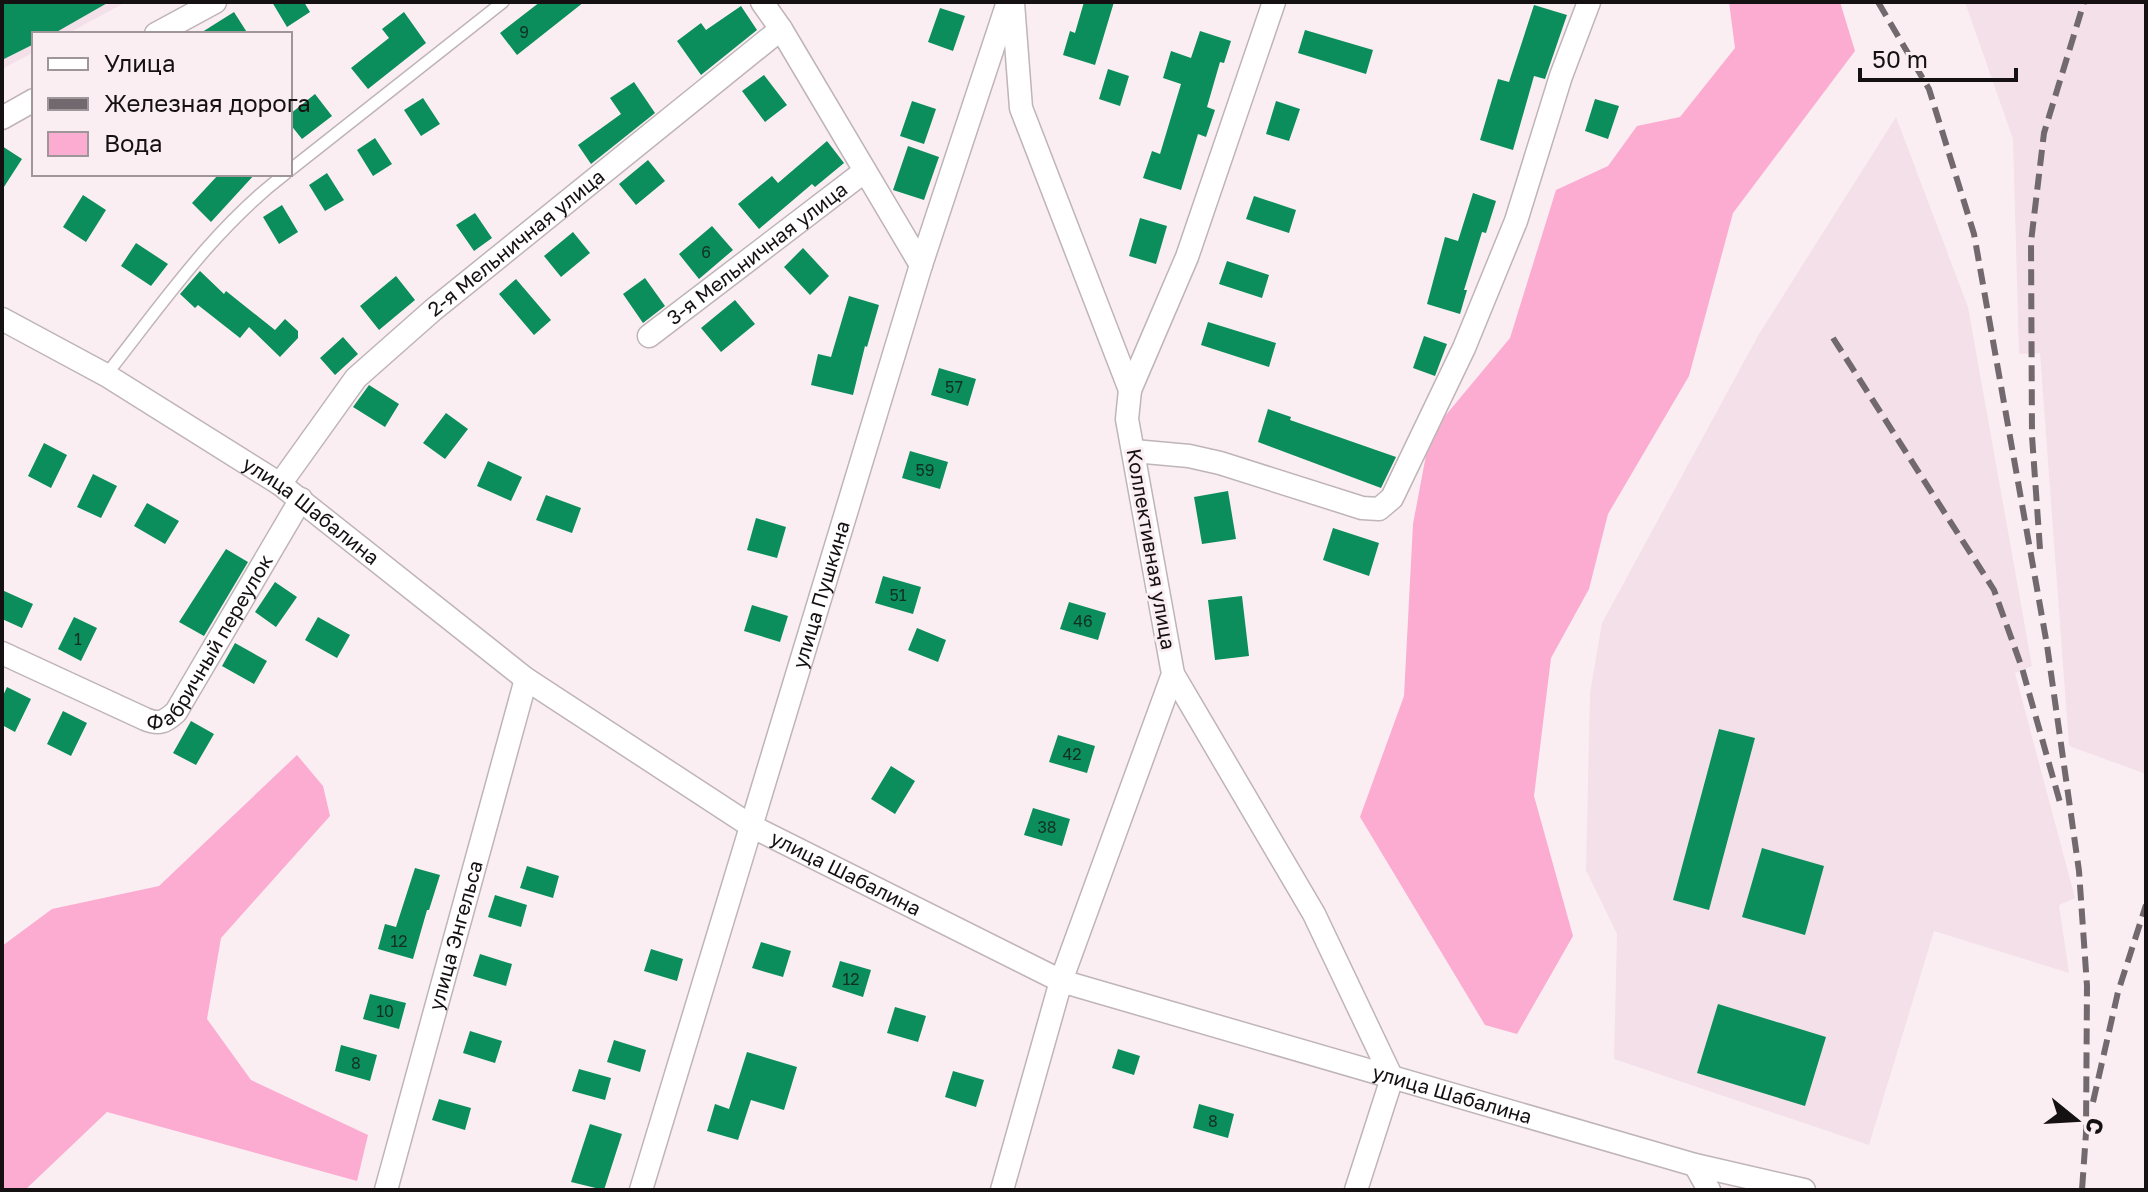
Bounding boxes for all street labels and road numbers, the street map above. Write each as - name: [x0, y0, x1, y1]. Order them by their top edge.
- street label: 2-я Мельничная улица: [422, 163, 609, 321]
- street label: 3-я Мельничная улица: [662, 176, 851, 329]
- street label: Коллективная улица: [1122, 446, 1181, 651]
- street label: улица Шабалина: [239, 451, 385, 569]
- street label: улица Пушкина: [787, 518, 854, 671]
- street label: Фабричный переулок: [145, 550, 277, 734]
- street label: улица Шабалина: [767, 825, 925, 920]
- street label: улица Энгельса: [423, 857, 487, 1013]
- street label: улица Шабалина: [1370, 1059, 1535, 1128]

